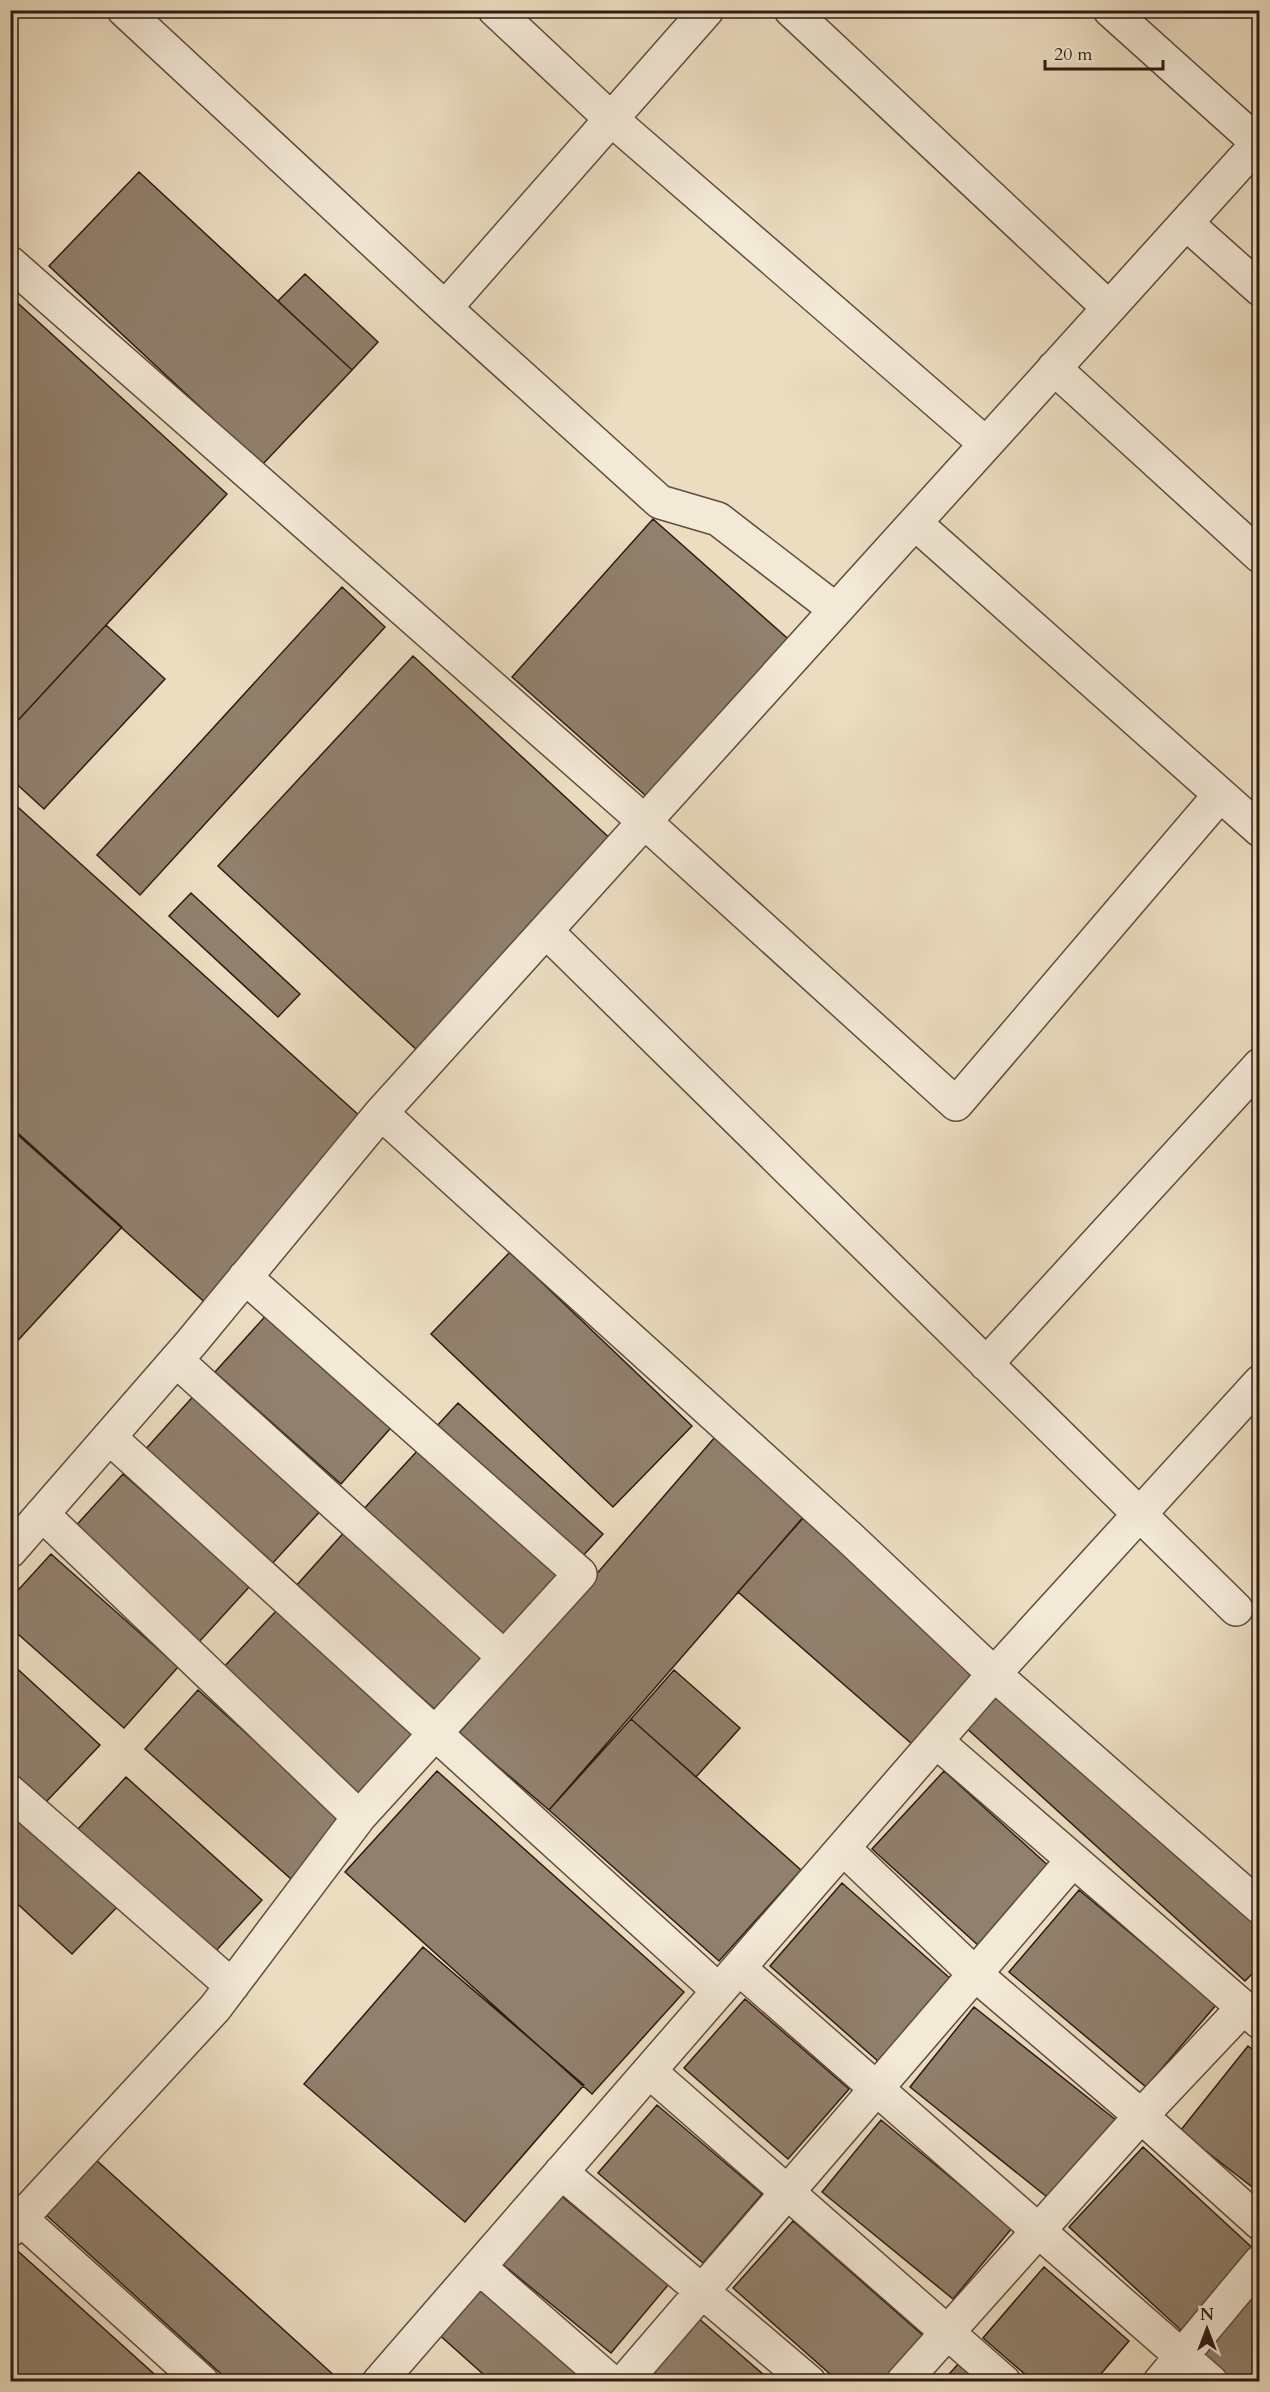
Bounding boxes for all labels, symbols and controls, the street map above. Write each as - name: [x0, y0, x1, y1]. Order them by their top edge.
- scale bar: [1045, 33, 1164, 71]
- text: 20 m: [1054, 42, 1093, 67]
- north arrow: [1177, 2299, 1237, 2359]
- text: N: [1200, 2304, 1214, 2326]

